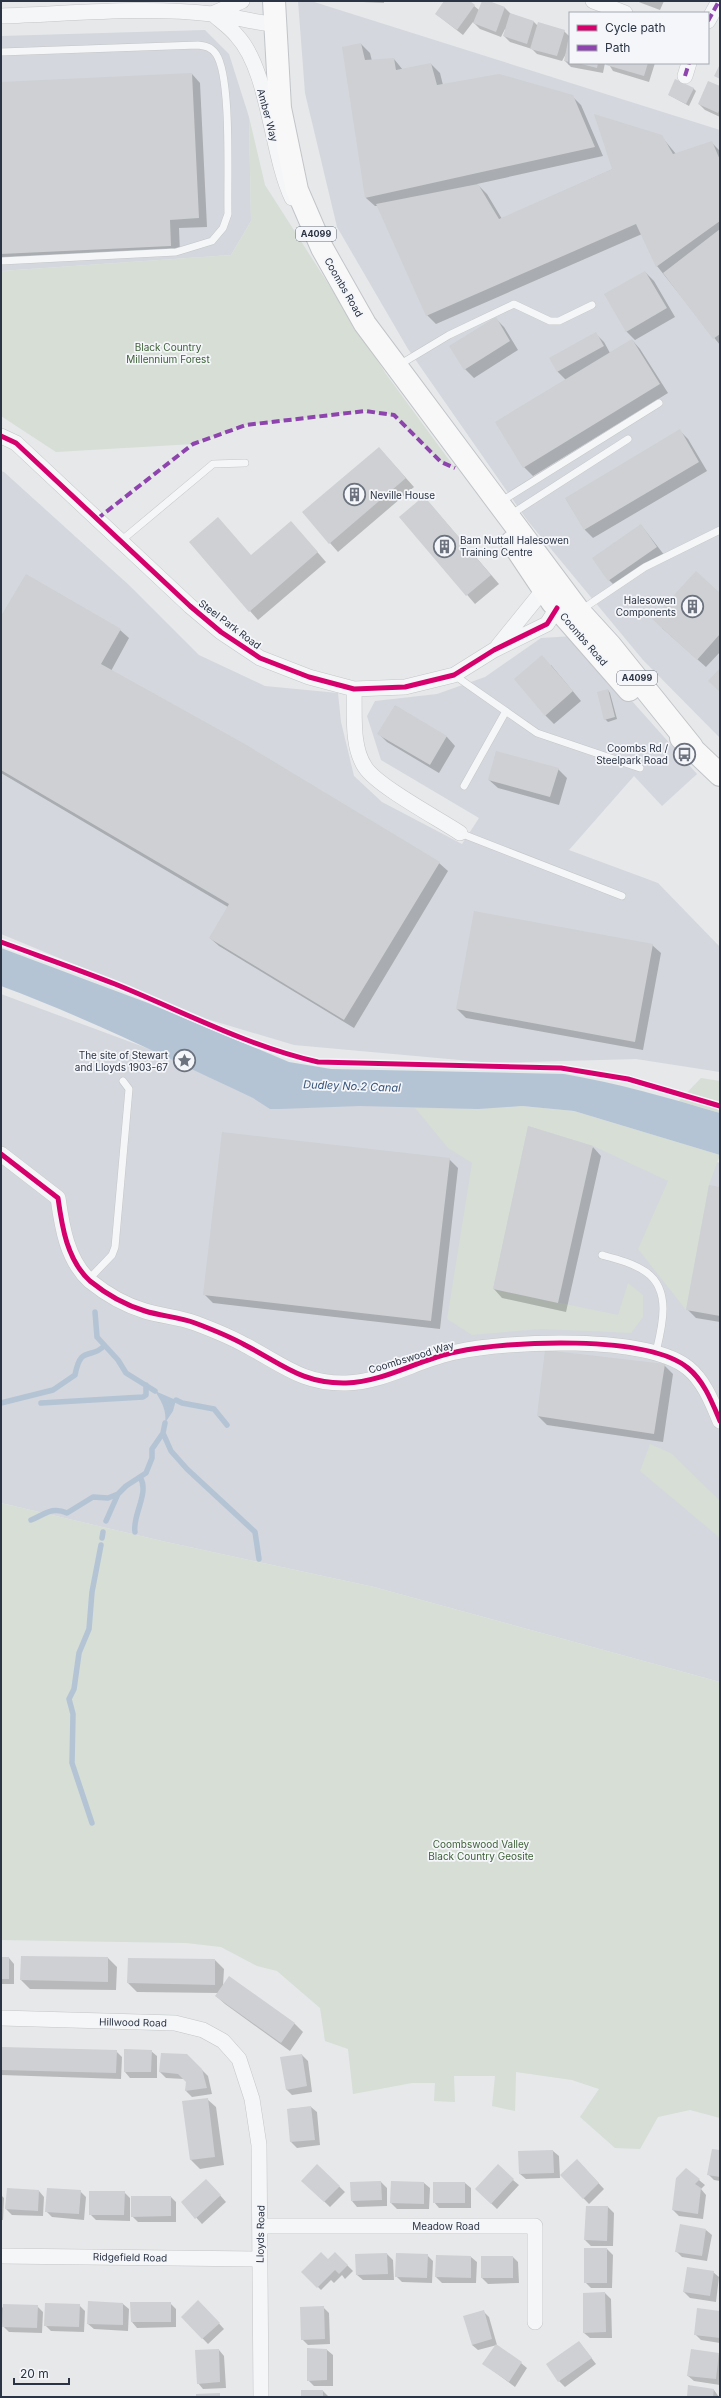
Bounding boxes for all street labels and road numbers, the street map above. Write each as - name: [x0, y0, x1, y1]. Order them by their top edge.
- street label: Amber Way: [255, 87, 281, 143]
- road number: A4099: [296, 227, 336, 241]
- street label: Coombs Road: [322, 255, 366, 319]
- street label: Steel Park Road: [197, 597, 263, 651]
- street label: Coombs Road: [558, 610, 610, 668]
- road number: A4099: [617, 671, 657, 685]
- street label: Coombswood Way: [367, 1338, 456, 1376]
- street label: Hillwood Road: [99, 2015, 167, 2029]
- street label: Lloyds Road: [253, 2205, 267, 2263]
- street label: Meadow Road: [412, 2220, 480, 2232]
- street label: Ridgefield Road: [93, 2250, 167, 2264]

